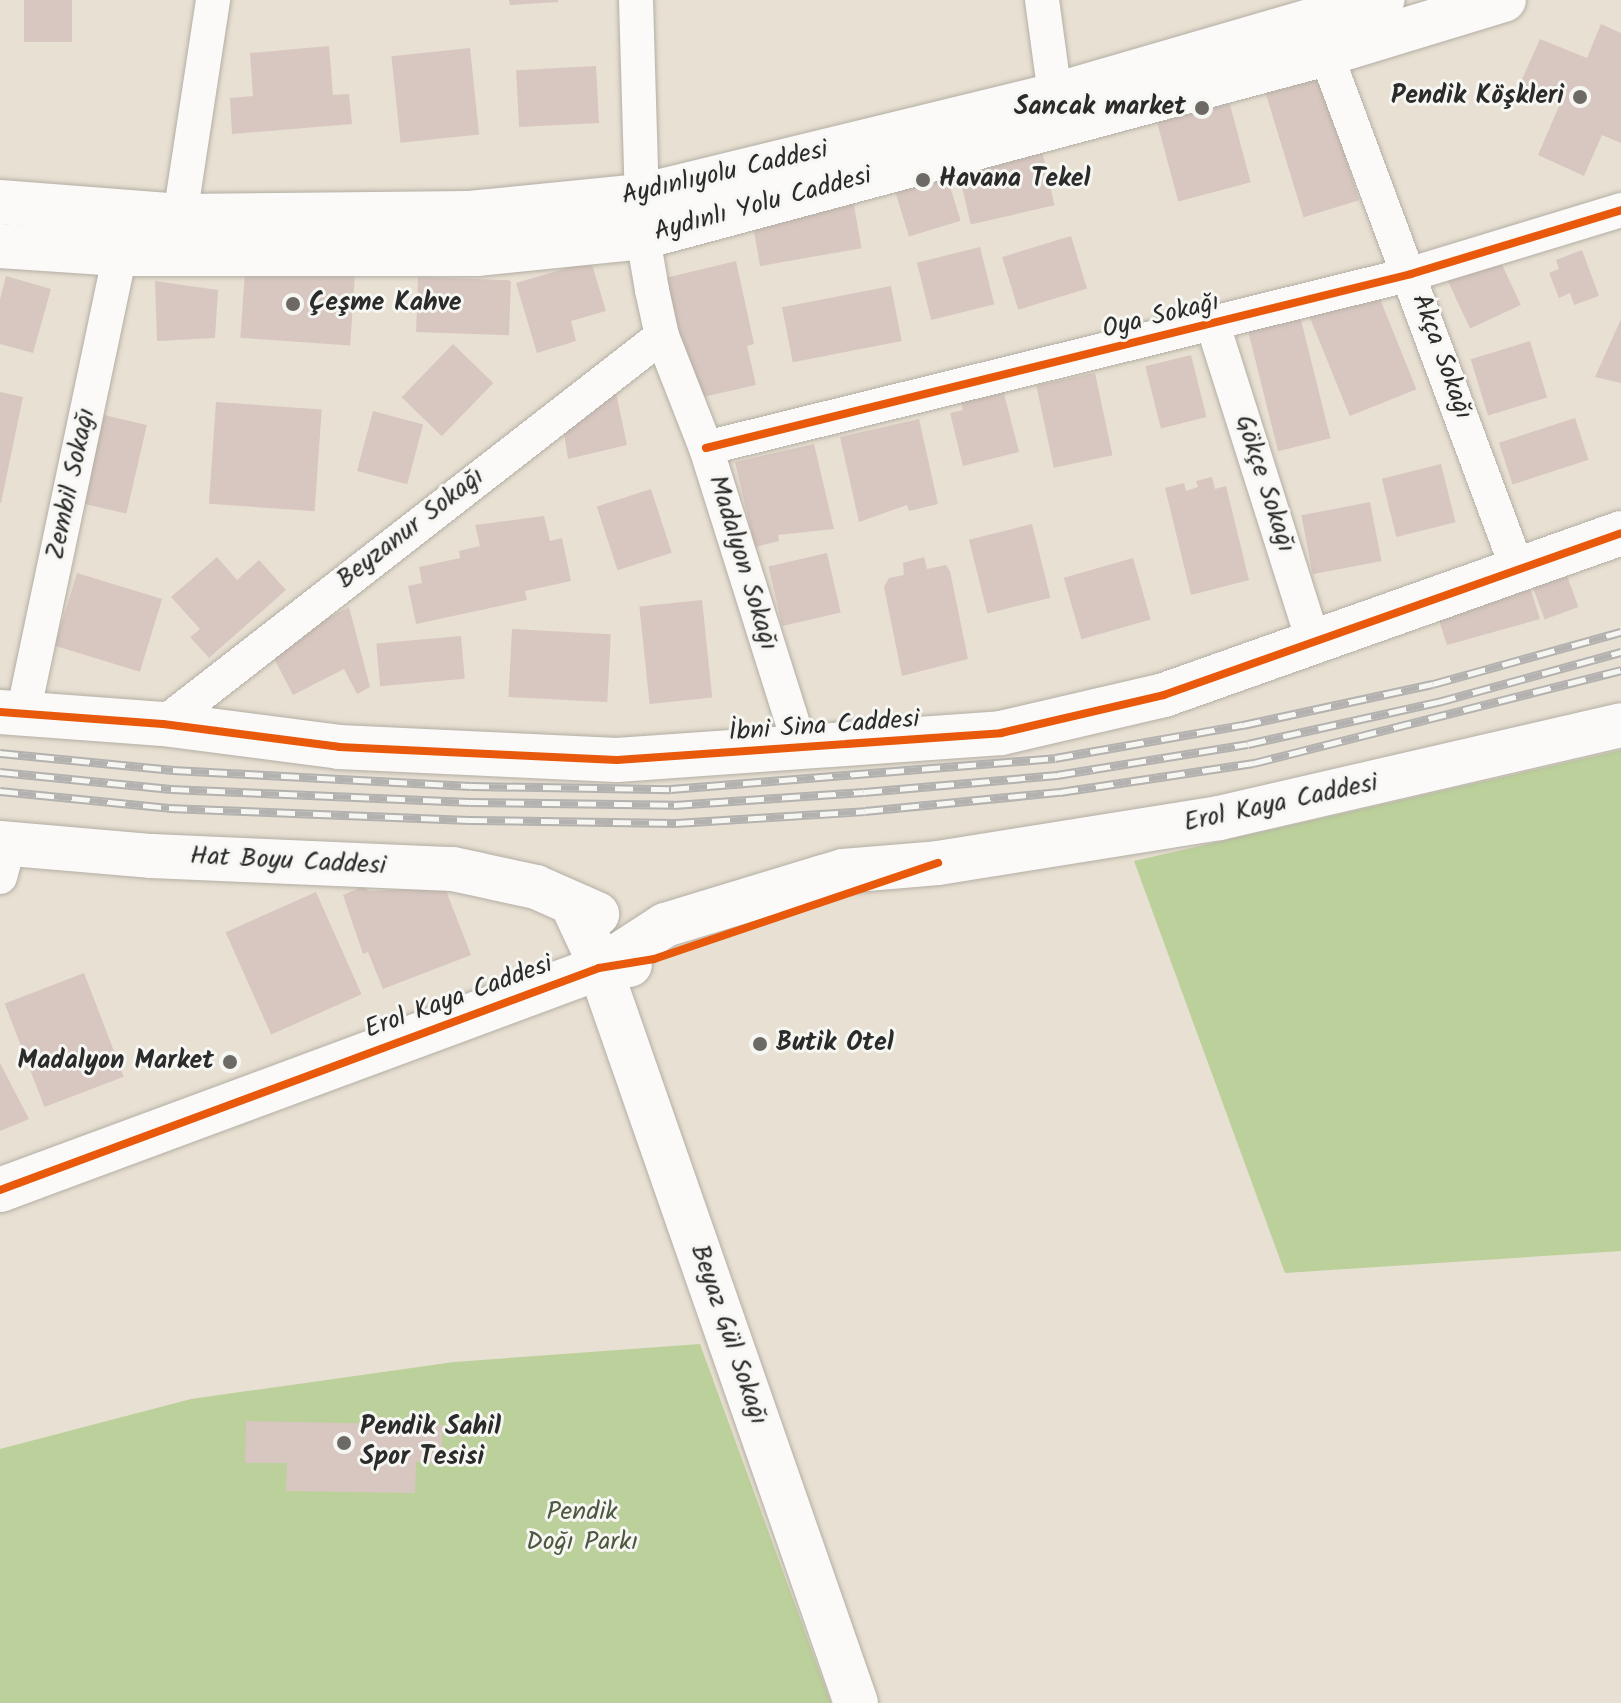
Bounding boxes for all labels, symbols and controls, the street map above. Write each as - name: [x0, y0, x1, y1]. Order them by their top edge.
- place label: Pendik Köşkleri: [1391, 81, 1564, 113]
- marker: Pendik Köşkleri: [1571, 88, 1589, 106]
- place label: Sancak market: [1014, 92, 1186, 124]
- marker: Sancak market: [1193, 99, 1211, 117]
- street label: Aydınlıyolu Caddesi: [619, 135, 831, 213]
- street label: Aydınlı Yolu Caddesi: [651, 161, 875, 249]
- place label: Havana Tekel: [939, 164, 1090, 196]
- marker: Havana Tekel: [914, 171, 932, 189]
- street label: Oya Sokağı: [1099, 287, 1223, 347]
- place label: Çeşme Kahve: [309, 288, 461, 320]
- street label: Akça Sokağı: [1404, 290, 1478, 424]
- marker: Çeşme Kahve: [284, 295, 302, 313]
- street label: Zembil Sokağı: [41, 405, 103, 563]
- street label: Gökçe Sokağı: [1227, 411, 1301, 557]
- street label: Beyzanur Sokağı: [331, 462, 491, 596]
- street label: Madalyon Sokağı: [701, 472, 783, 654]
- street label: İbni Sina Caddesi: [727, 705, 921, 749]
- street label: Erol Kaya Caddesi: [1181, 768, 1381, 840]
- street label: Hat Boyu Caddesi: [189, 841, 387, 883]
- street label: Erol Kaya Caddesi: [361, 950, 557, 1046]
- place label: Butik Otel: [776, 1028, 894, 1060]
- marker: Butik Otel: [751, 1035, 769, 1053]
- place label: Madalyon Market: [18, 1046, 214, 1078]
- marker: Madalyon Market: [221, 1053, 239, 1071]
- street label: Beyaz Gül Sokağı: [683, 1241, 773, 1429]
- place label: Pendik Sahil Spor Tesisi: [360, 1412, 501, 1474]
- marker: Pendik Sahil Spor Tesisi: [335, 1434, 353, 1452]
- park label: Pendik Doğı Parkı: [526, 1497, 638, 1558]

